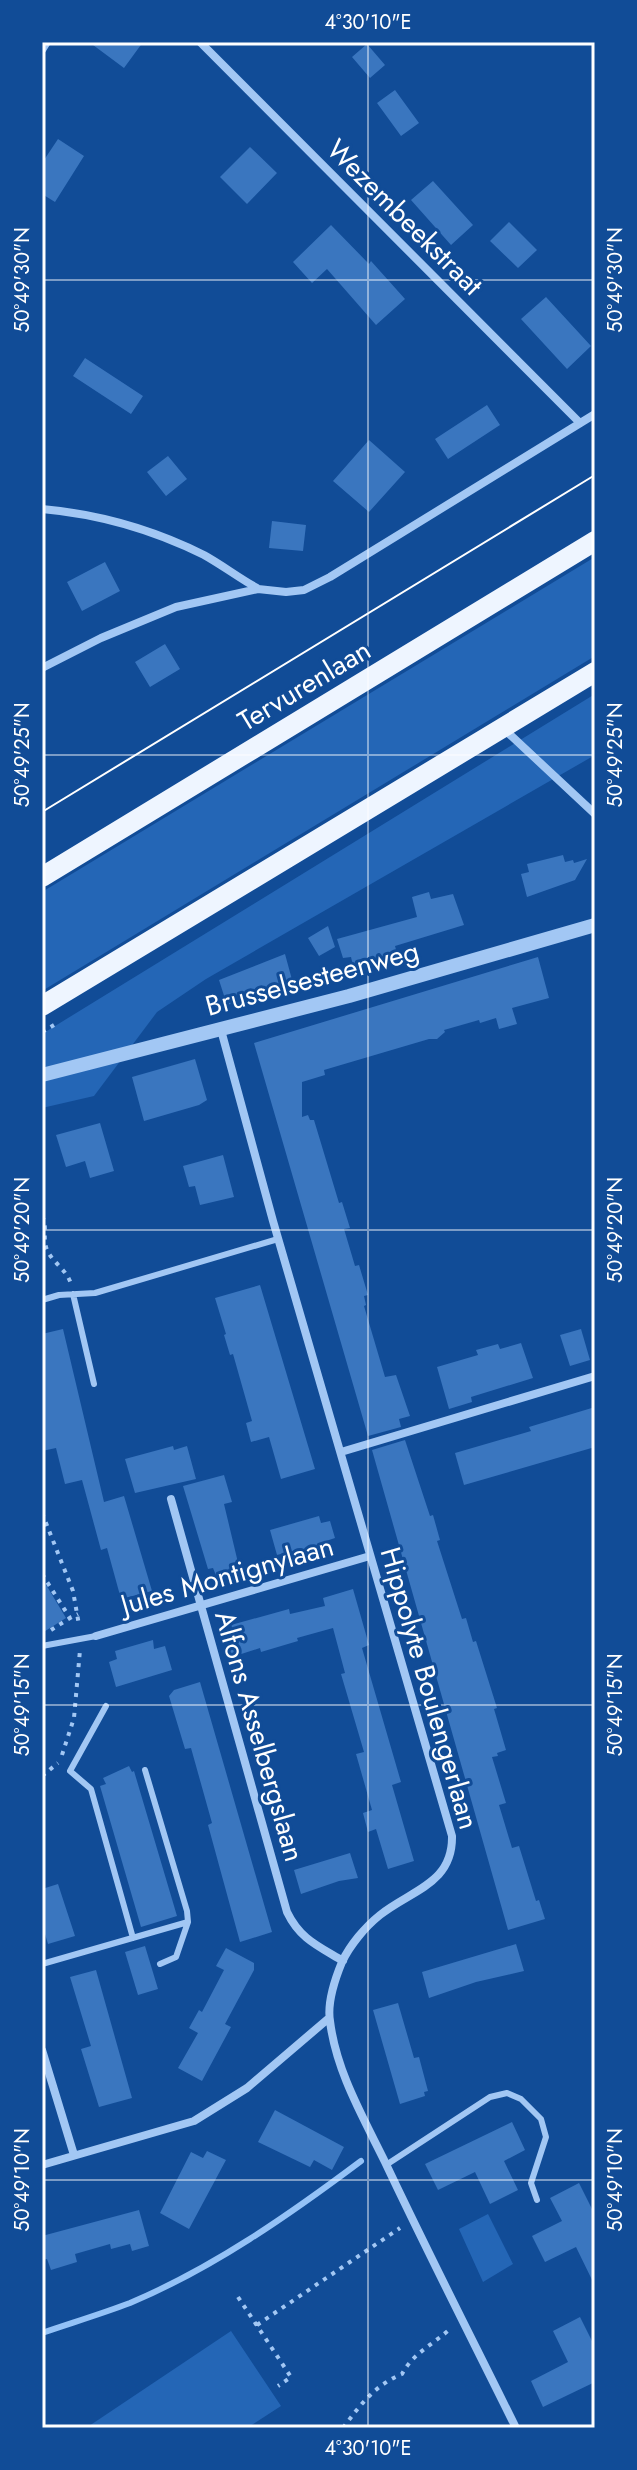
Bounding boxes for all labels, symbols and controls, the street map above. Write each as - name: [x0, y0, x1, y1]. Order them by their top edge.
- text: 4°30'10"E: [324, 8, 412, 37]
- street label: Wezembeekstraat: [317, 130, 492, 305]
- text: 50°49'30"N: [8, 227, 37, 333]
- text: 50°49'30"N: [601, 227, 630, 333]
- street label: Tervurenlaan: [230, 630, 378, 741]
- text: 50°49'25"N: [8, 702, 37, 808]
- text: 50°49'25"N: [601, 702, 630, 808]
- street label: Brusselsesteenweg: [201, 930, 423, 1027]
- text: 50°49'20"N: [8, 1177, 37, 1283]
- text: 50°49'20"N: [601, 1177, 630, 1283]
- street label: Jules Montignylaan: [112, 1526, 338, 1627]
- street label: Hippolyte Boulengerlaan: [370, 1542, 489, 1834]
- street label: Alfons Asselbergslaan: [204, 1606, 315, 1866]
- text: 50°49'15"N: [8, 1654, 37, 1756]
- text: 50°49'15"N: [601, 1654, 630, 1756]
- text: 50°49'10"N: [8, 2128, 37, 2232]
- text: 50°49'10"N: [601, 2128, 630, 2232]
- text: 4°30'10"E: [324, 2434, 412, 2463]

